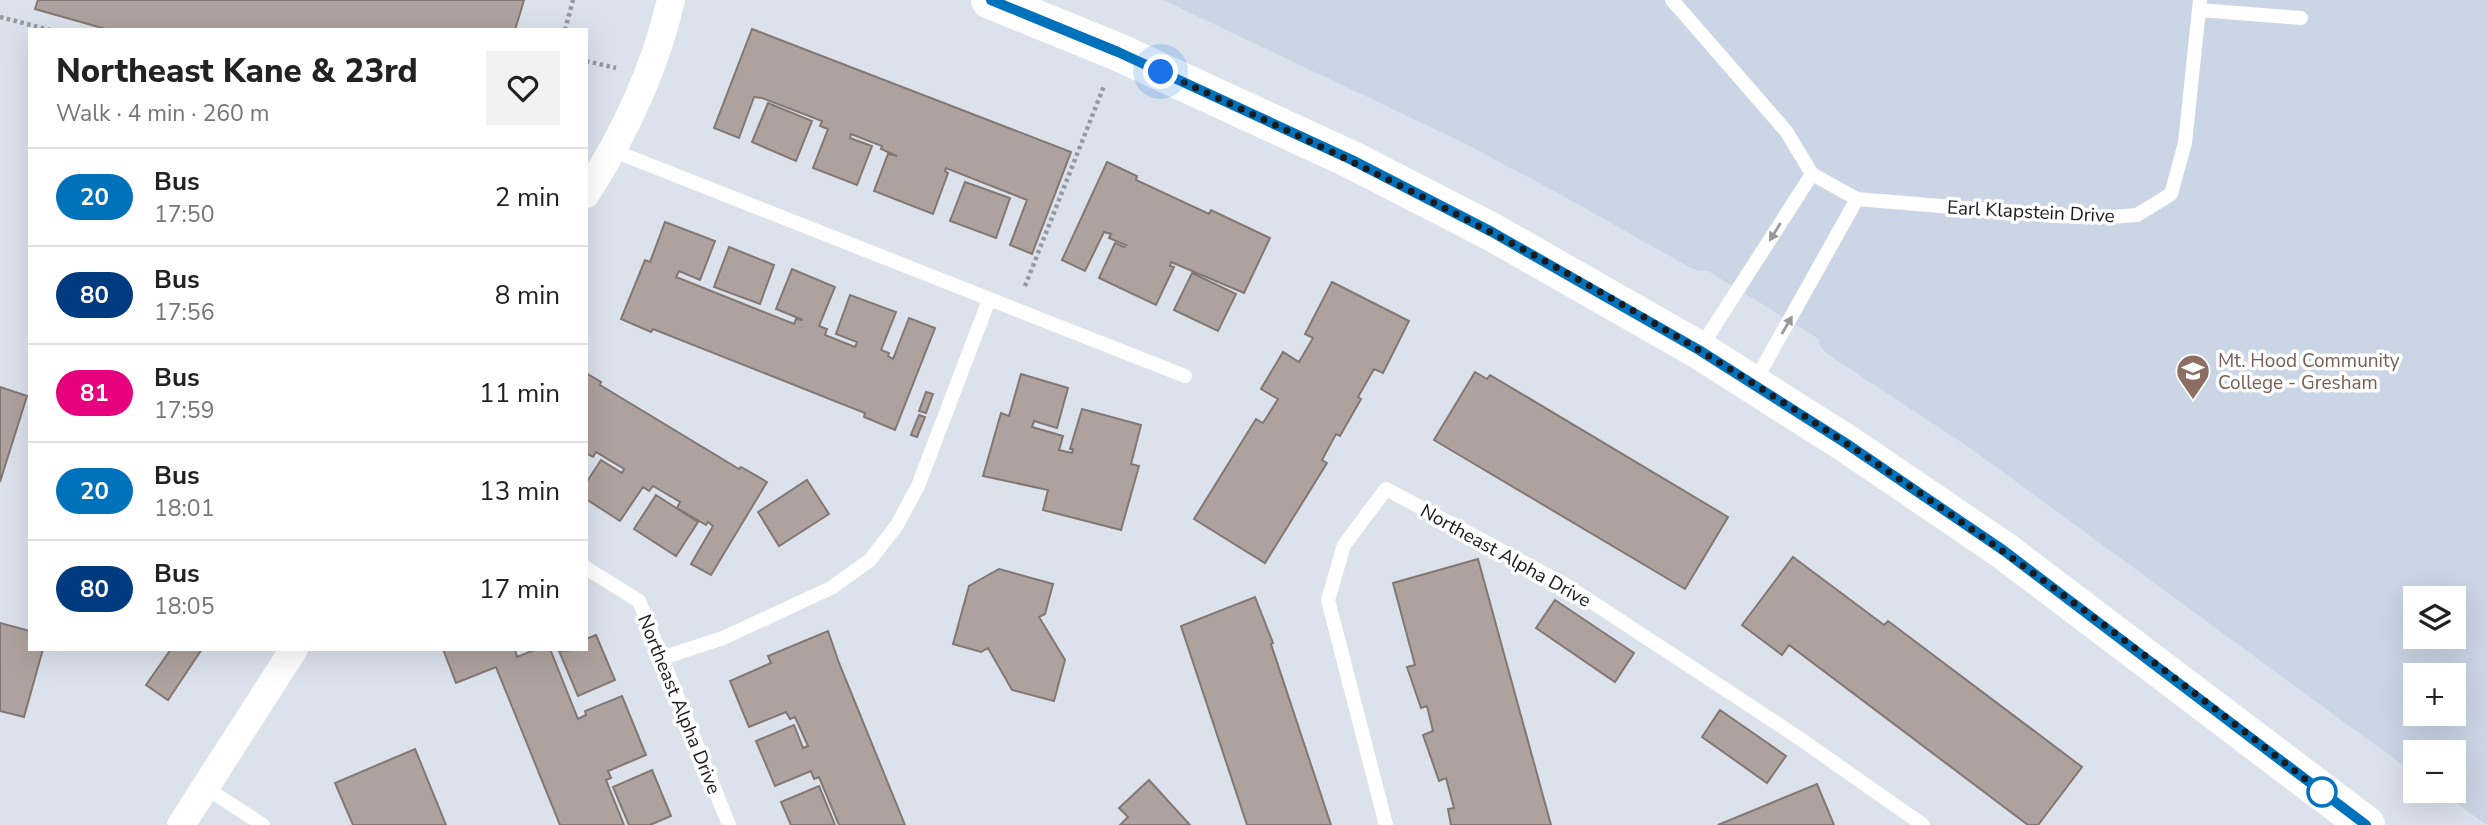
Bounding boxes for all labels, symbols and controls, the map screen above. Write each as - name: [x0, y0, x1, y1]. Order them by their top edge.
- text: Northeast Kane & 23rd: [56, 49, 418, 94]
- button: heart: [486, 51, 560, 125]
- your location: [1143, 54, 1178, 89]
- text: Walk · 4 min · 260 m: [56, 98, 269, 129]
- text: Bus: [154, 164, 200, 199]
- text: 2 min: [495, 180, 560, 215]
- text: 20: [80, 181, 109, 213]
- street label: Earl Klapstein Drive: [1946, 195, 2115, 229]
- text: 17:50: [154, 199, 214, 230]
- one-way arrow: [1769, 222, 1782, 241]
- text: Bus: [154, 262, 200, 297]
- text: 8 min: [495, 278, 560, 313]
- text: 80: [80, 279, 109, 311]
- text: 17:56: [154, 297, 214, 328]
- one-way arrow: [1781, 316, 1793, 335]
- place label: Mt. Hood Community College - Gresham: [2218, 348, 2400, 396]
- school or university icon: Mt. Hood Community College - Gresham: [2174, 352, 2212, 401]
- text: Bus: [154, 360, 200, 395]
- text: 11 min: [479, 376, 560, 411]
- text: 81: [80, 377, 109, 409]
- text: 17:59: [154, 395, 214, 426]
- text: Bus: [154, 458, 200, 493]
- text: 13 min: [479, 474, 560, 509]
- text: 20: [80, 475, 109, 507]
- text: 18:01: [154, 493, 214, 524]
- street label: Northeast Alpha Drive: [1415, 498, 1596, 614]
- text: Bus: [154, 556, 200, 591]
- text: 17 min: [479, 572, 560, 607]
- text: 80: [80, 573, 109, 605]
- map controls: [2403, 586, 2466, 803]
- button: layers: [2403, 586, 2466, 649]
- text: 18:05: [154, 591, 214, 622]
- street label: Northeast Alpha Drive: [631, 611, 727, 798]
- button: +: [2403, 663, 2466, 726]
- button: −: [2403, 740, 2466, 803]
- unlabelled marker: [2307, 777, 2337, 807]

